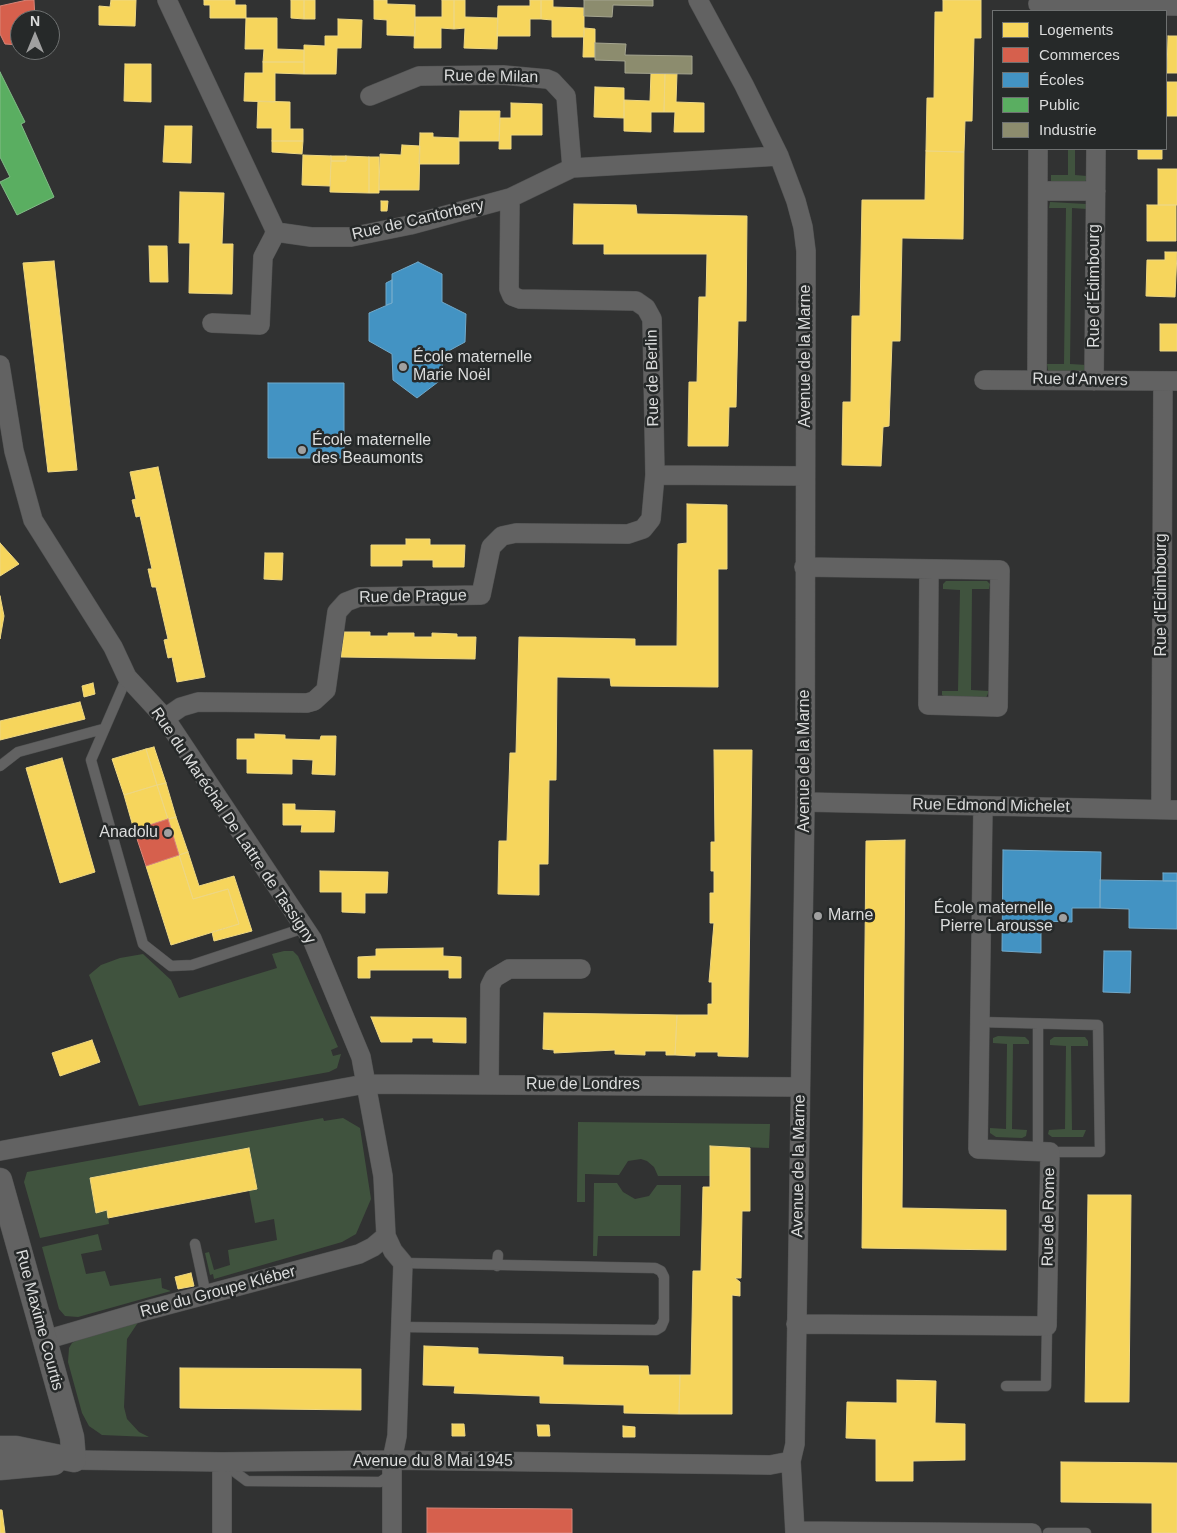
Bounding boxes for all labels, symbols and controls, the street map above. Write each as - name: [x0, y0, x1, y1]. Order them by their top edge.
- north arrow: [10, 10, 60, 60]
- legend: [992, 10, 1167, 150]
- text: N: [30, 13, 40, 29]
- text: Logements: [1039, 21, 1113, 38]
- text: Commerces: [1039, 46, 1120, 63]
- street label: Rue de Milan: [444, 67, 538, 87]
- text: Écoles: [1039, 71, 1084, 88]
- text: Public: [1039, 96, 1080, 113]
- text: Industrie: [1039, 121, 1097, 138]
- street label: Rue de Cantorbery: [350, 195, 486, 245]
- street label: Rue d’Édimbourg: [1085, 224, 1105, 348]
- street label: Avenue de la Marne: [796, 285, 816, 427]
- street label: Rue de Berlin: [643, 329, 663, 427]
- place label: École maternelle Marie Noël: [413, 348, 532, 386]
- marker: École maternelle Marie Noël: [397, 361, 409, 373]
- street label: Rue d'Anvers: [1032, 370, 1128, 390]
- place label: École maternelle des Beaumonts: [312, 431, 431, 469]
- marker: École maternelle des Beaumonts: [296, 444, 308, 456]
- street label: Rue d'Edimbourg: [1152, 533, 1172, 657]
- street label: Rue de Prague: [359, 586, 467, 608]
- street label: Avenue de la Marne: [795, 690, 815, 832]
- street label: Rue du Maréchal De Lattre de Tassigny: [146, 704, 320, 948]
- street label: Rue Edmond Michelet: [912, 795, 1070, 817]
- place label: Anadolu: [99, 823, 158, 843]
- marker: Anadolu: [162, 827, 174, 839]
- place label: École maternelle Pierre Larousse: [934, 899, 1053, 937]
- place label: Marne: [828, 906, 873, 926]
- marker: Marne: [812, 910, 824, 922]
- marker: École maternelle Pierre Larousse: [1057, 912, 1069, 924]
- street label: Rue de Londres: [526, 1075, 640, 1095]
- street label: Avenue de la Marne: [788, 1094, 810, 1238]
- street label: Rue de Rome: [1039, 1167, 1059, 1267]
- street label: Rue Maxime Courtis: [11, 1248, 67, 1392]
- street label: Rue du Groupe Kléber: [138, 1262, 298, 1322]
- street label: Avenue du 8 Mai 1945: [353, 1452, 513, 1472]

